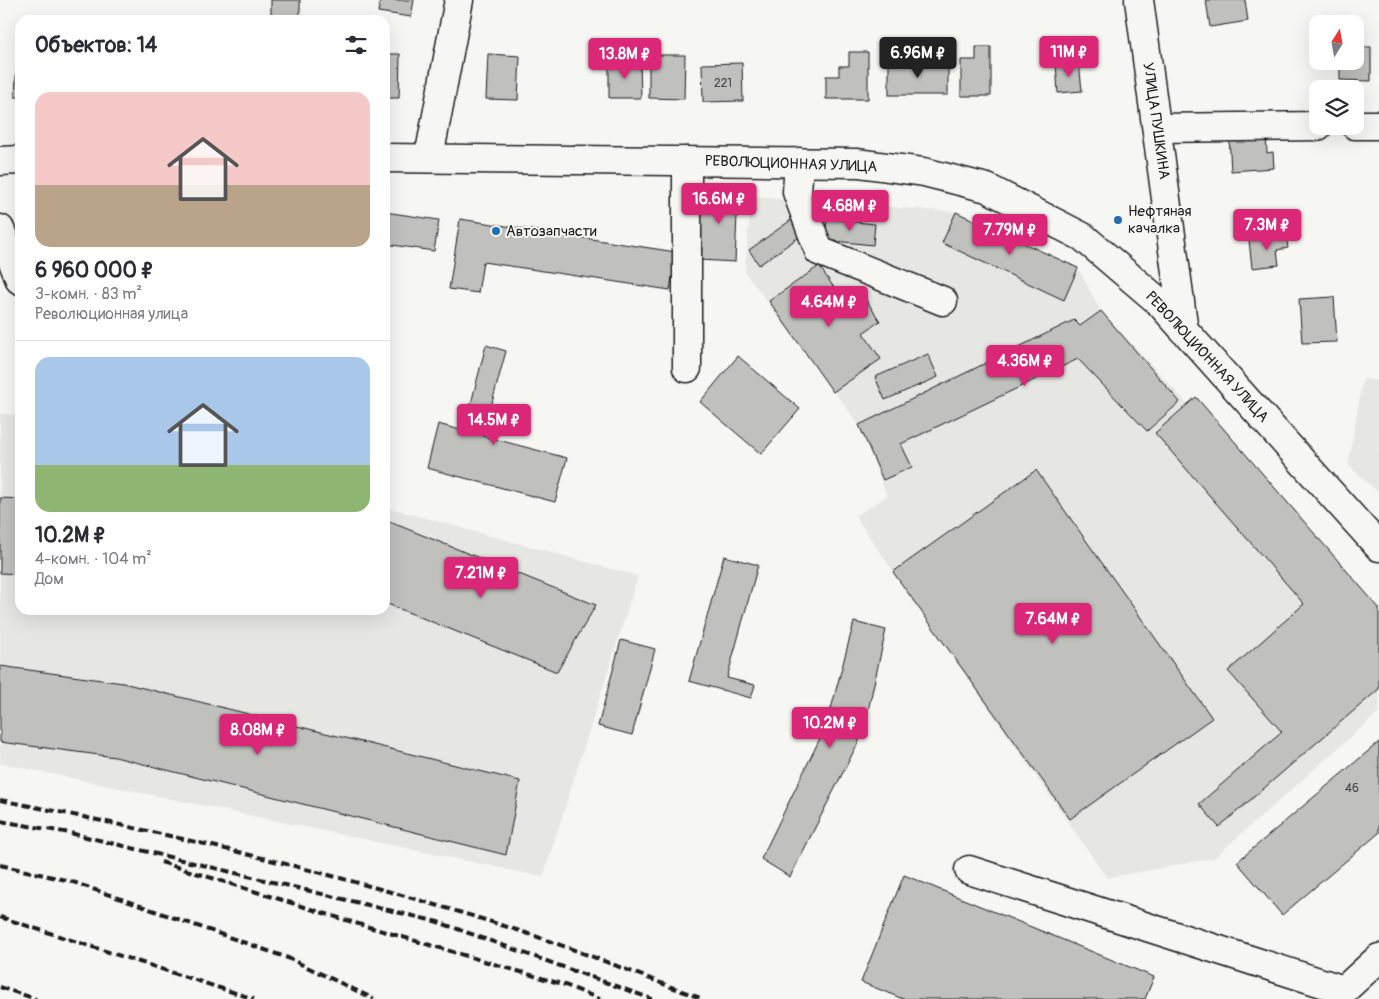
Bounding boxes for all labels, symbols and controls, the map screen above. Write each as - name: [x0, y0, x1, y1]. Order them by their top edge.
- north arrow: [1309, 15, 1364, 70]
- map controls: [1309, 15, 1364, 135]
- icon: filters: [342, 31, 370, 59]
- text: Объектов: 14: [35, 32, 157, 59]
- pin: 6.96M ₽: [872, 36, 964, 79]
- pin: 11M ₽: [1034, 36, 1104, 78]
- pin: 13.8M ₽: [579, 38, 671, 80]
- text: 11M ₽: [1050, 42, 1088, 62]
- text: 6.96M ₽: [891, 43, 945, 63]
- text: 13.8M ₽: [599, 44, 651, 64]
- street label: УЛИЦА ПУШКИНА: [1138, 61, 1174, 181]
- house number: 221: [714, 76, 732, 91]
- button: layers: [1309, 80, 1364, 135]
- icon: home: [158, 124, 248, 214]
- street label: РЕВОЛЮЦИОННАЯ УЛИЦА: [705, 151, 878, 177]
- pin: 16.6M ₽: [673, 182, 765, 225]
- text: 16.6M ₽: [693, 189, 745, 209]
- pin: 4.68M ₽: [804, 190, 896, 232]
- text: 4.68M ₽: [823, 196, 877, 216]
- place label: Нефтяная качалка: [1128, 202, 1192, 238]
- pin: 7.3M ₽: [1226, 208, 1308, 251]
- pin: 7.79M ₽: [964, 214, 1056, 256]
- marker: Нефтяная качалка: [1112, 214, 1124, 226]
- text: 7.3M ₽: [1244, 215, 1290, 235]
- text: 7.79M ₽: [983, 220, 1037, 240]
- place label: Автозапчасти: [506, 222, 597, 241]
- marker: Автозапчасти: [490, 225, 502, 237]
- text: 6 960 000 ₽: [35, 257, 154, 284]
- text: 3-комн. · 83 m²: [35, 284, 142, 304]
- pin: 4.64M ₽: [783, 286, 875, 328]
- street label: РЕВОЛЮЦИОННАЯ УЛИЦА: [1141, 287, 1273, 427]
- text: 4.64M ₽: [801, 292, 857, 312]
- text: Революционная улица: [35, 304, 188, 324]
- pin: 4.36M ₽: [979, 344, 1071, 387]
- text: 4.36M ₽: [997, 351, 1053, 371]
- icon: home: [158, 390, 248, 480]
- pin: 14.5M ₽: [448, 404, 540, 446]
- text: 14.5M ₽: [468, 410, 520, 430]
- text: 10.2M ₽: [35, 522, 106, 549]
- text: 4-комн. · 104 m²: [35, 549, 152, 569]
- pin: 7.21M ₽: [435, 556, 527, 599]
- text: 7.21M ₽: [455, 563, 507, 583]
- text: Дом: [35, 569, 64, 589]
- pin: 7.64M ₽: [1007, 602, 1099, 645]
- text: 7.64M ₽: [1025, 609, 1081, 629]
- pin: 10.2M ₽: [784, 706, 876, 749]
- text: 10.2M ₽: [803, 713, 857, 733]
- pin: 8.08M ₽: [212, 714, 304, 756]
- text: 8.08M ₽: [230, 720, 286, 740]
- house number: 46: [1345, 781, 1359, 796]

